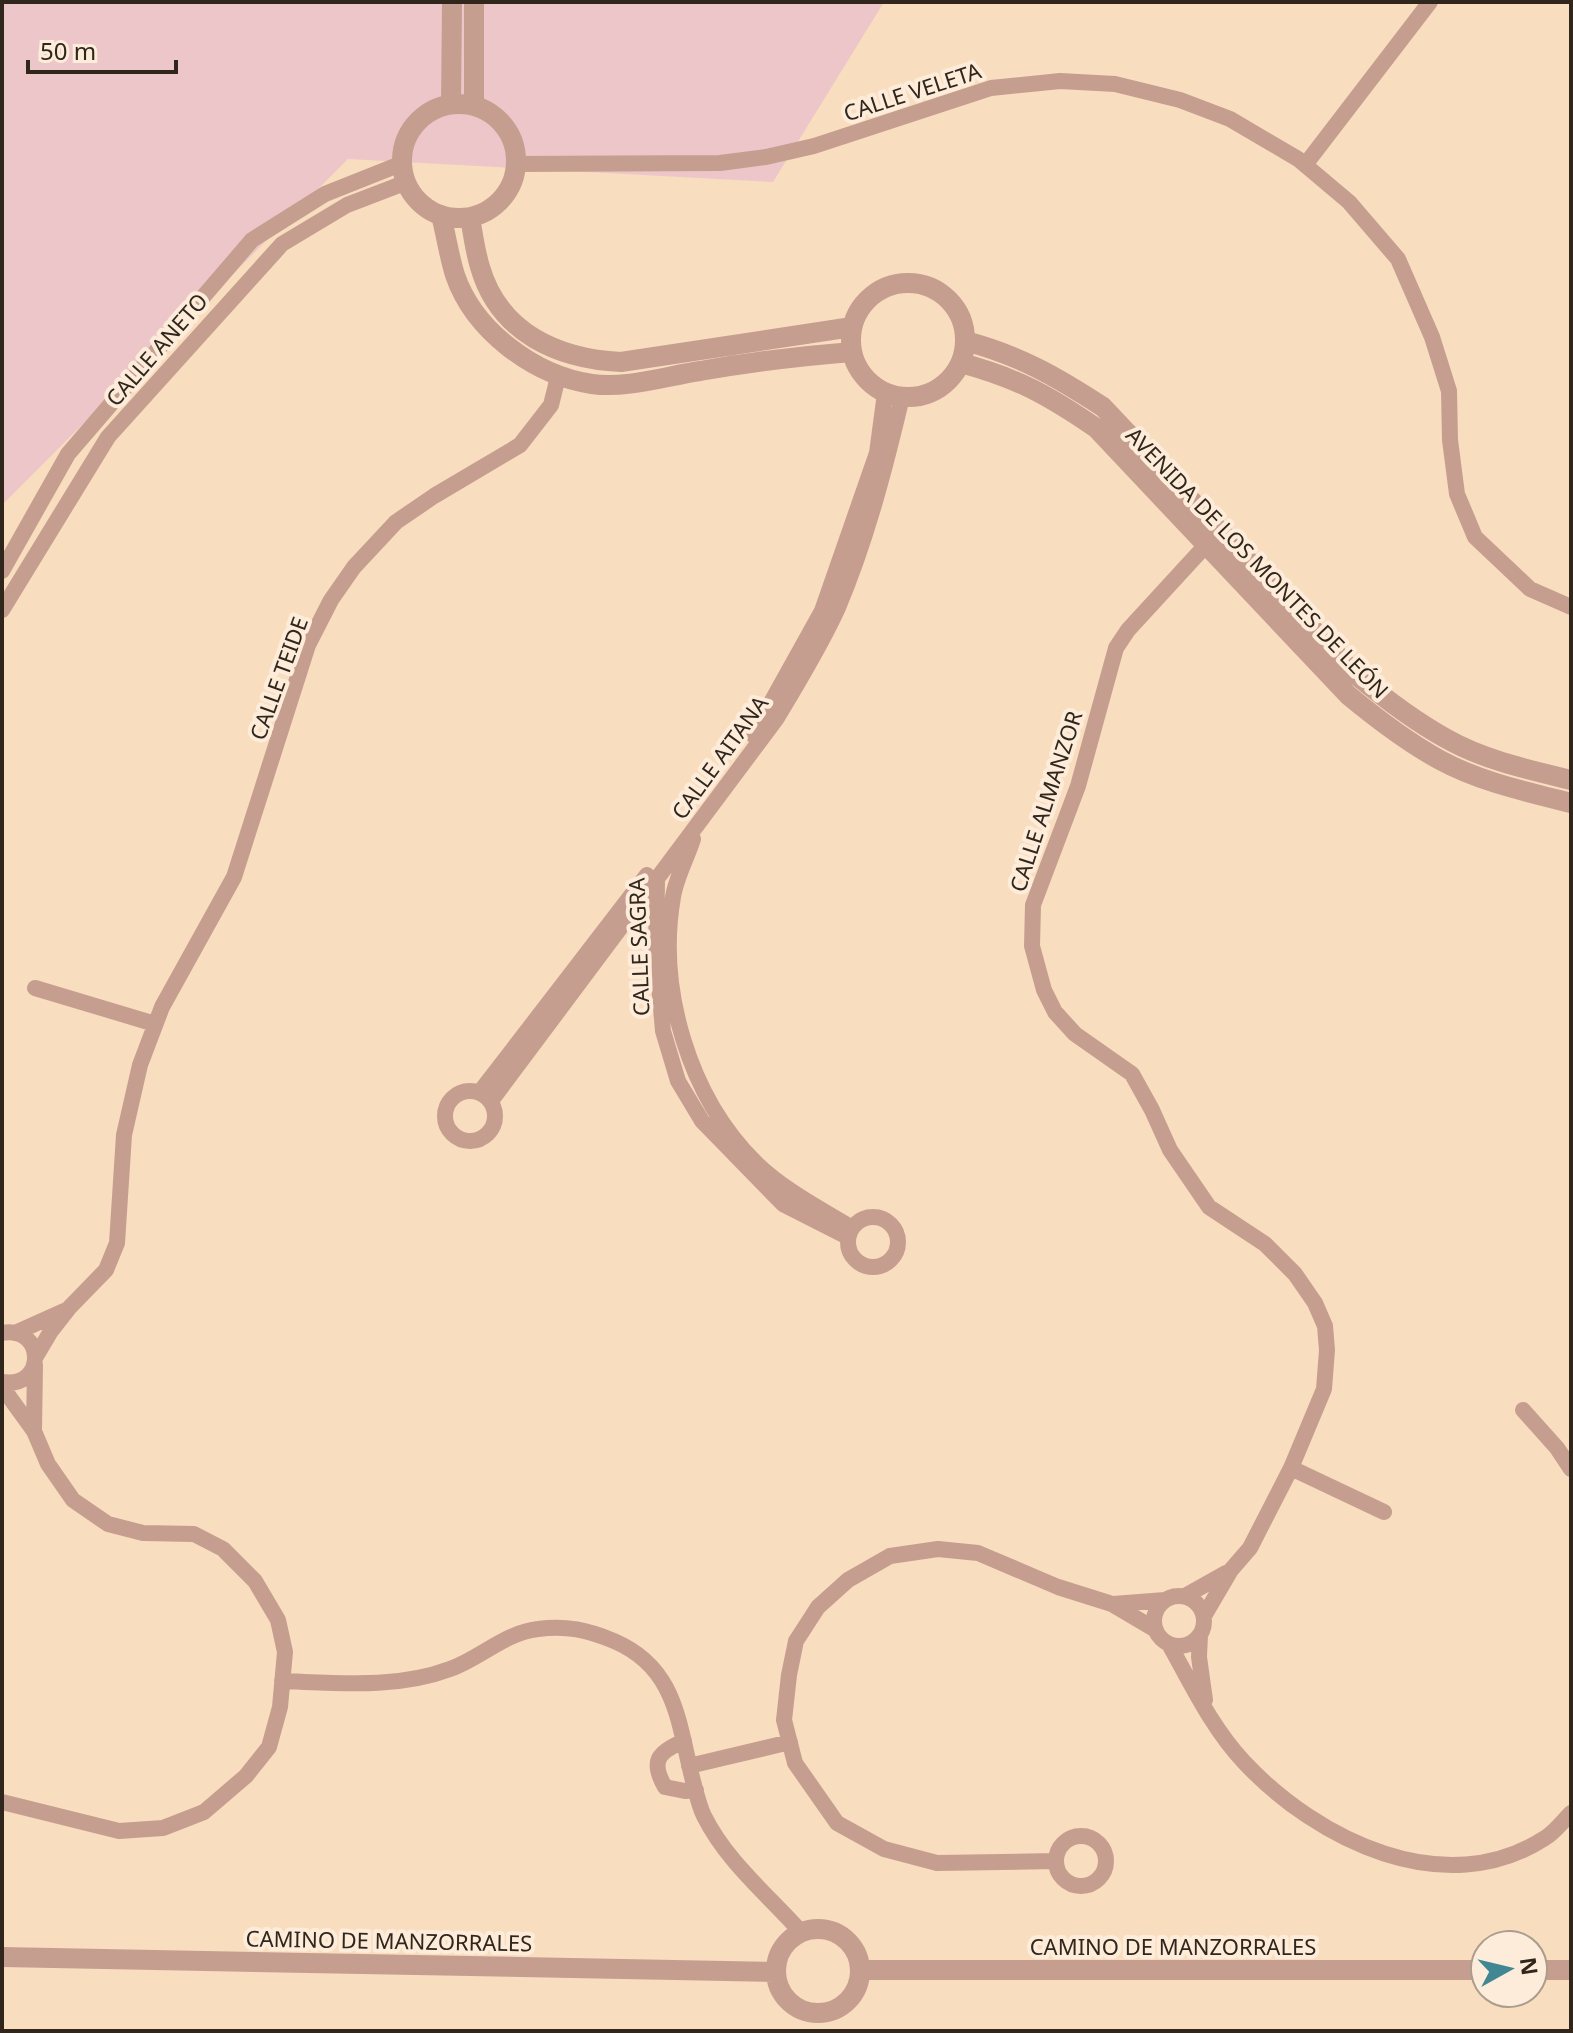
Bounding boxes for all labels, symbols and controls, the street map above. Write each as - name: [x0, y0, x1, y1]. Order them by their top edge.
- scale bar: [28, 24, 176, 74]
- text: 50 m: [40, 34, 96, 67]
- street label: CALLE VELETA: [839, 54, 985, 127]
- street label: CALLE ANETO: [98, 286, 214, 412]
- street label: AVENIDA DE LOS MONTES DE LEÓN: [1120, 420, 1396, 704]
- street label: CALLE TEIDE: [242, 612, 314, 744]
- street label: CALLE AITANA: [664, 688, 775, 825]
- street label: CALLE ALMANZOR: [1002, 706, 1088, 895]
- street label: CALLE SAGRA: [621, 876, 655, 1017]
- street label: CAMINO DE MANZORRALES: [245, 1923, 533, 1957]
- north arrow: [1469, 1929, 1549, 2009]
- street label: CAMINO DE MANZORRALES: [1030, 1931, 1316, 1961]
- text: N: [1514, 1955, 1546, 1977]

